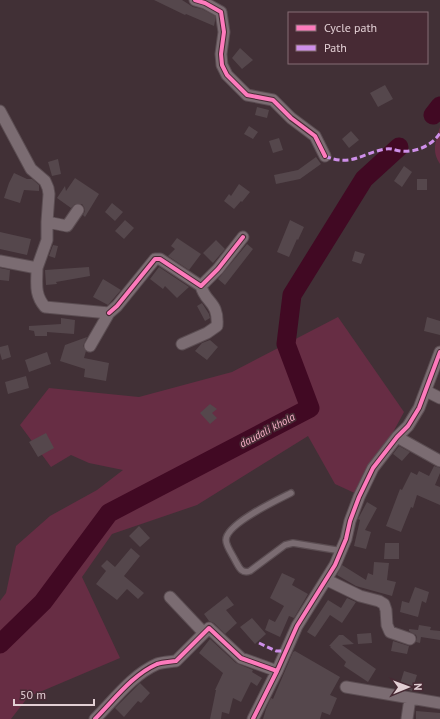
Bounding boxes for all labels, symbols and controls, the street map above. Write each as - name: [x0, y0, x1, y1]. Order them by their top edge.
- legend: [288, 12, 428, 64]
- text: Cycle path: [324, 20, 377, 35]
- text: Path: [324, 40, 347, 55]
- water label: daudali khola: [237, 409, 298, 450]
- north arrow: [388, 667, 428, 707]
- scale bar: [14, 681, 94, 707]
- text: N: [411, 683, 425, 691]
- text: 50 m: [20, 687, 46, 702]

